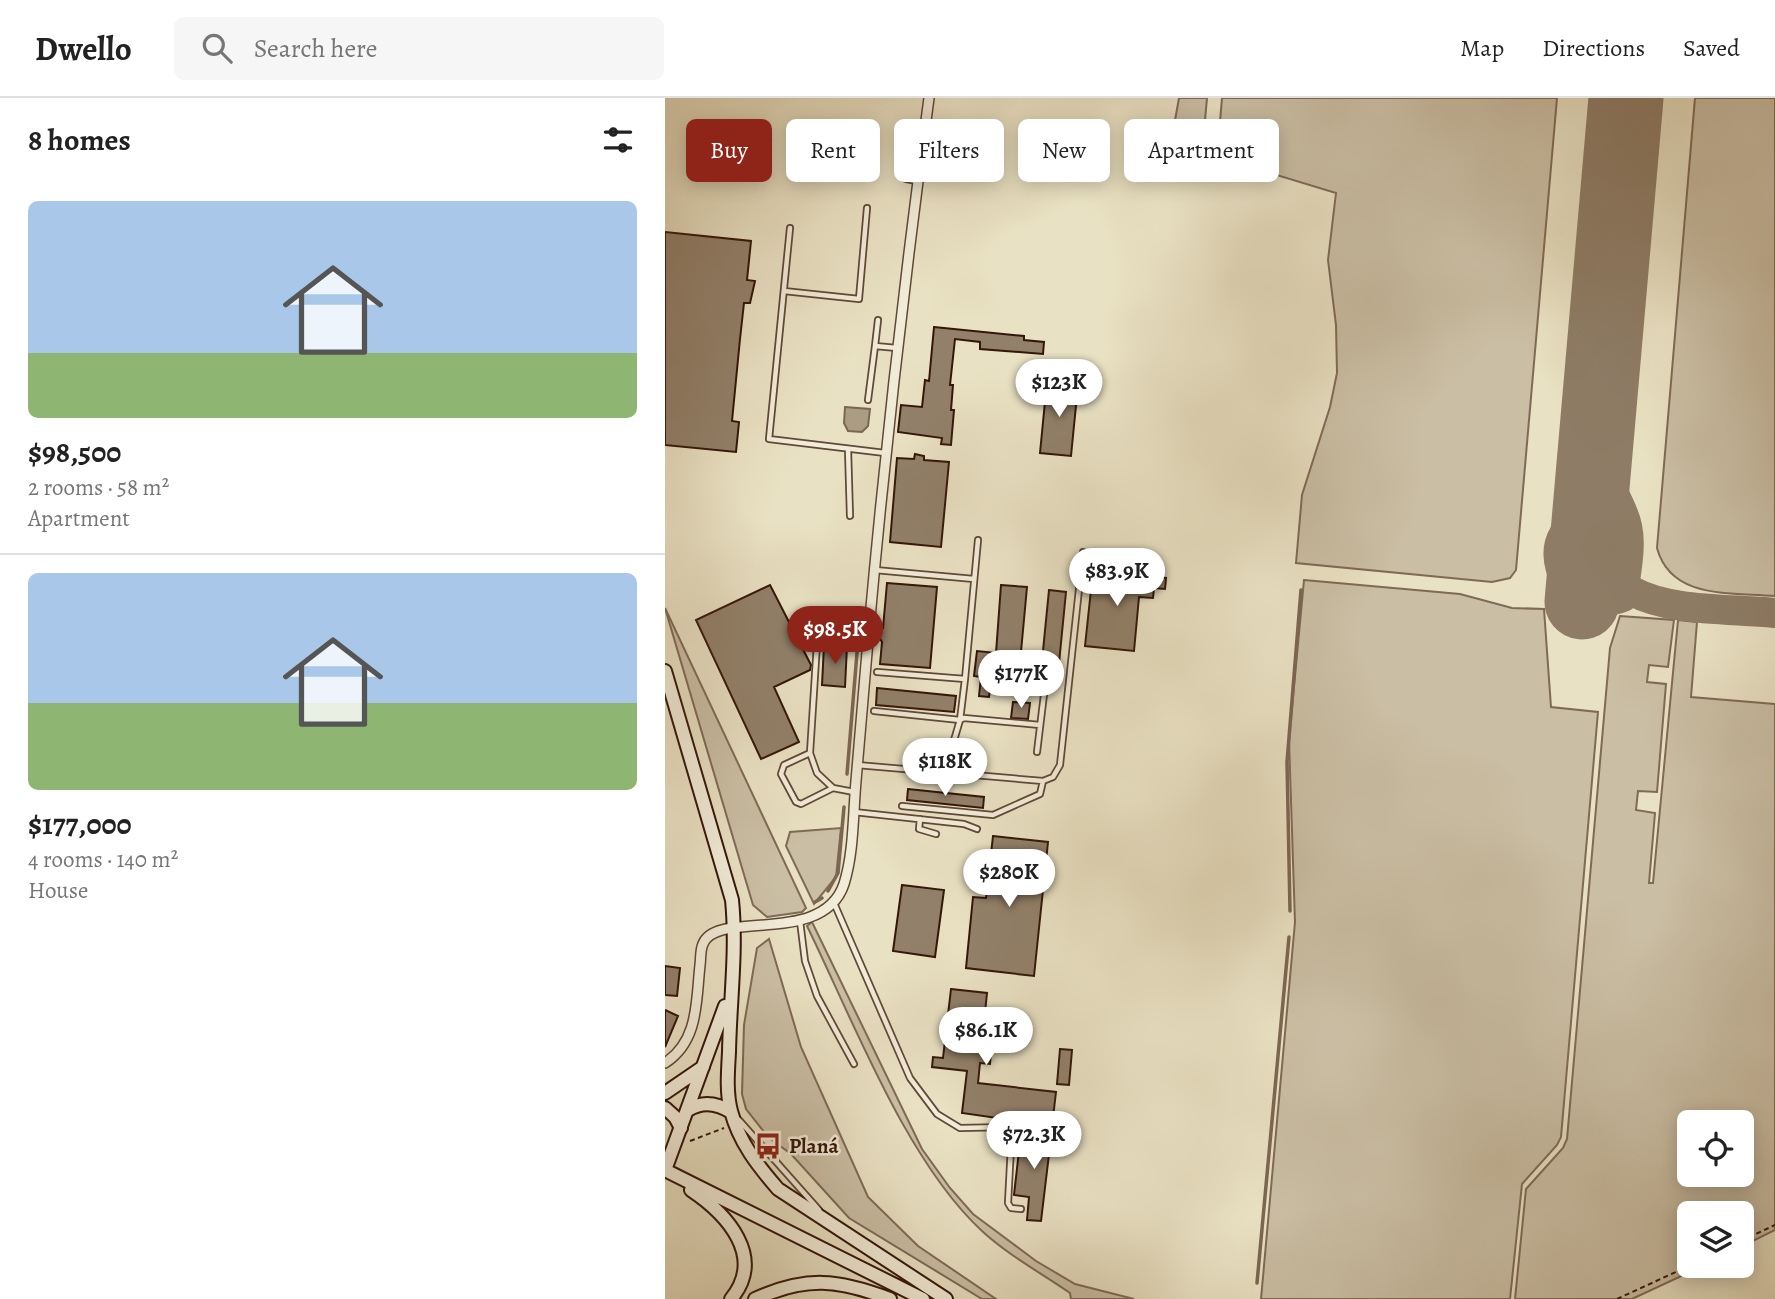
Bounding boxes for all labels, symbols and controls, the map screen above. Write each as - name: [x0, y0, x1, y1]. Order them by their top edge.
- search box: [174, 17, 664, 80]
- text: Dwello: [35, 26, 132, 71]
- icon: search: [198, 29, 236, 67]
- text: Search here: [254, 31, 377, 66]
- text: Map: [1460, 32, 1504, 64]
- text: Directions: [1542, 32, 1645, 64]
- text: Saved: [1683, 32, 1740, 64]
- chip: Buy: [686, 119, 772, 182]
- chip: Rent: [786, 119, 880, 182]
- chip: Filters: [894, 119, 1004, 182]
- chip: New: [1018, 119, 1110, 182]
- chip: Apartment: [1124, 119, 1279, 182]
- text: 8 homes: [28, 120, 131, 160]
- icon: filters: [599, 121, 637, 159]
- icon: home: [270, 247, 396, 373]
- pin: $123K: [1010, 360, 1108, 419]
- text: $123K: [1031, 366, 1087, 397]
- text: $98,500: [28, 432, 121, 472]
- text: 2 rooms · 58 m²: [28, 472, 169, 503]
- text: Apartment: [28, 503, 130, 534]
- pin: $83.9K: [1060, 548, 1174, 608]
- text: $83.9K: [1085, 555, 1149, 586]
- pin: $98.5K: [778, 606, 892, 666]
- text: $98.5K: [803, 613, 867, 644]
- icon: home: [270, 619, 396, 745]
- pin: $177K: [972, 650, 1070, 710]
- text: $177K: [994, 657, 1048, 688]
- pin: $118K: [896, 738, 994, 798]
- text: $118K: [918, 745, 972, 776]
- text: $177,000: [28, 804, 132, 844]
- text: 4 rooms · 140 m²: [28, 844, 178, 875]
- pin: $280K: [960, 850, 1058, 909]
- text: $280K: [979, 856, 1039, 887]
- text: House: [28, 875, 88, 906]
- pin: $86.1K: [929, 1007, 1043, 1067]
- text: $86.1K: [955, 1014, 1017, 1045]
- map controls: [1677, 1110, 1754, 1278]
- button: locate: [1677, 1110, 1754, 1187]
- pin: $72.3K: [977, 1112, 1091, 1171]
- text: $72.3K: [1003, 1118, 1065, 1149]
- bus stop icon: Planá: [753, 1131, 783, 1161]
- place label: Planá: [789, 1132, 840, 1160]
- button: layers: [1677, 1201, 1754, 1278]

